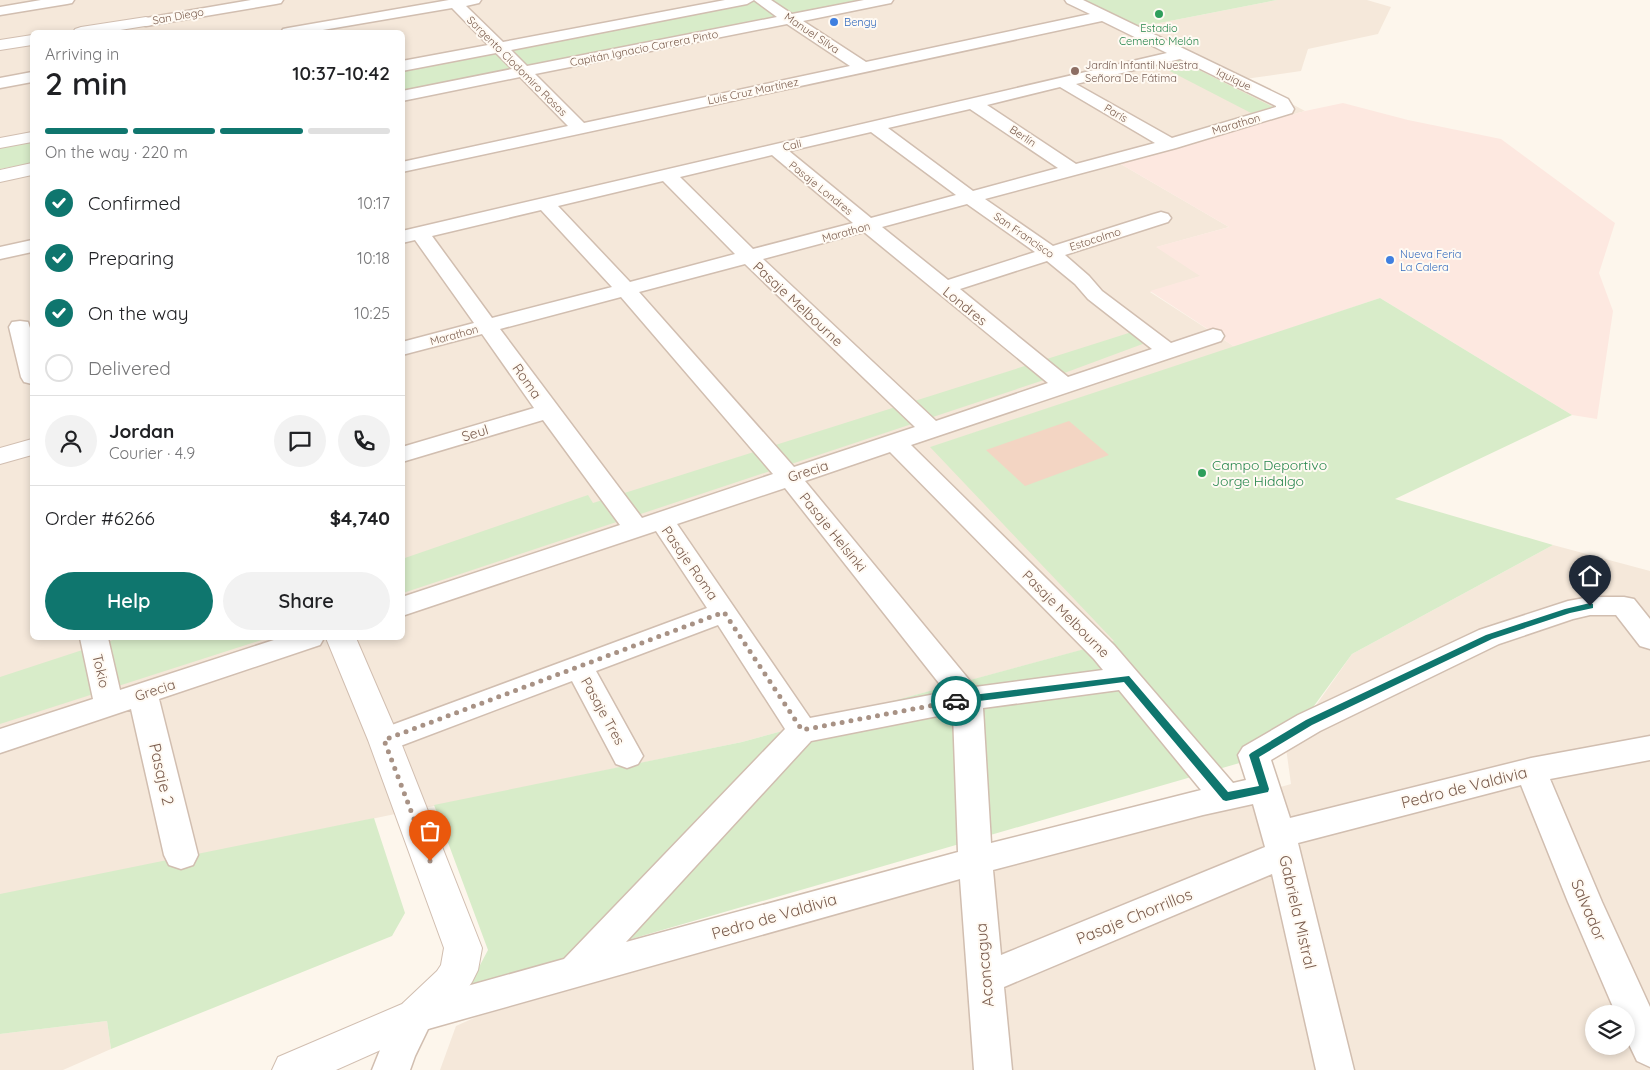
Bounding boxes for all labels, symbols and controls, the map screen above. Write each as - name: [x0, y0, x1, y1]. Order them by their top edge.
- street label: San Diego: [151, 5, 205, 27]
- marker: Estadio Cemento Melón: [1153, 8, 1165, 20]
- street label: Manuel Silva: [782, 9, 842, 57]
- street label: Sargento Clodomiro Rosas: [464, 13, 570, 119]
- place label: Bengy: [844, 15, 877, 29]
- marker: Bengy: [828, 16, 840, 28]
- place label: Estadio Cemento Melón: [1119, 21, 1199, 48]
- street label: Capitán Ignacio Carrera Pinto: [569, 27, 720, 69]
- text: Arriving in: [45, 44, 119, 64]
- place label: Jardín Infantil Nuestra Señora De Fátima: [1085, 58, 1198, 85]
- text: 10:37–10:42: [292, 61, 390, 85]
- text: 2 min: [45, 63, 128, 103]
- marker: Jardín Infantil Nuestra Señora De Fátima: [1069, 65, 1081, 77]
- street label: Iquique: [1214, 65, 1254, 93]
- street label: Luis Cruz Martínez: [706, 75, 800, 107]
- street label: París: [1102, 101, 1130, 125]
- street label: Marathon: [1210, 110, 1262, 138]
- street label: Berlín: [1007, 122, 1039, 150]
- street label: Cali: [781, 136, 803, 154]
- text: On the way · 220 m: [45, 142, 188, 162]
- street label: Pasaje Londres: [786, 158, 856, 218]
- icon: check: [45, 189, 73, 217]
- text: Confirmed: [88, 191, 181, 215]
- text: 10:17: [357, 193, 390, 213]
- street label: San Francisco: [991, 209, 1057, 261]
- street label: Marathon: [820, 219, 872, 245]
- street label: Estocolmo: [1068, 224, 1123, 254]
- icon: check: [45, 244, 73, 272]
- text: Preparing: [88, 246, 174, 270]
- place label: Nueva Feria La Calera: [1400, 247, 1461, 274]
- text: 10:18: [357, 248, 390, 268]
- marker: Nueva Feria La Calera: [1384, 254, 1396, 266]
- street label: Pasaje Melbourne: [749, 258, 847, 350]
- street label: Londres: [939, 283, 991, 329]
- icon: check: [45, 299, 73, 327]
- text: On the way: [88, 301, 189, 325]
- text: 10:25: [354, 303, 390, 323]
- street label: Marathon: [428, 322, 480, 348]
- text: Delivered: [88, 356, 171, 380]
- street label: Roma: [508, 360, 546, 402]
- button: person: [45, 415, 97, 467]
- button: chat: [274, 415, 326, 467]
- button: phone: [338, 415, 390, 467]
- text: Jordan: [109, 419, 174, 443]
- street label: Seul: [459, 420, 491, 446]
- text: Courier · 4.9: [109, 443, 195, 463]
- street label: Grecia: [785, 456, 831, 486]
- place label: Campo Deportivo Jorge Hidalgo: [1212, 456, 1327, 490]
- marker: Campo Deportivo Jorge Hidalgo: [1196, 467, 1208, 479]
- street label: Pasaje Helsinki: [796, 489, 870, 575]
- text: Order #6266: [45, 506, 155, 530]
- text: $4,740: [330, 506, 390, 530]
- street label: Pasaje Roma: [658, 522, 722, 604]
- pin: [1569, 555, 1611, 606]
- icon: home: [1576, 562, 1604, 590]
- street label: Pasaje Melbourne: [1018, 566, 1114, 662]
- button: Help: [45, 572, 213, 630]
- button: Share: [223, 572, 390, 630]
- street label: Tokio: [88, 652, 114, 690]
- street label: Pasaje Tres: [577, 674, 629, 748]
- street label: Grecia: [132, 675, 178, 705]
- courier: [931, 676, 981, 726]
- icon: car: [942, 687, 970, 715]
- street label: Pasaje 2: [145, 741, 179, 807]
- street label: Pedro de Valdivia: [1399, 762, 1529, 812]
- pin: [409, 810, 451, 861]
- icon: bag: [416, 817, 444, 845]
- street label: Gabriela Mistral: [1275, 853, 1321, 971]
- street label: Salvador: [1567, 876, 1611, 944]
- street label: Pasaje Chorrillos: [1073, 884, 1195, 948]
- street label: Pedro de Valdivia: [709, 889, 839, 943]
- street label: Aconcagua: [970, 922, 998, 1008]
- map controls: [1585, 1005, 1635, 1055]
- button: layers: [1585, 1005, 1635, 1055]

